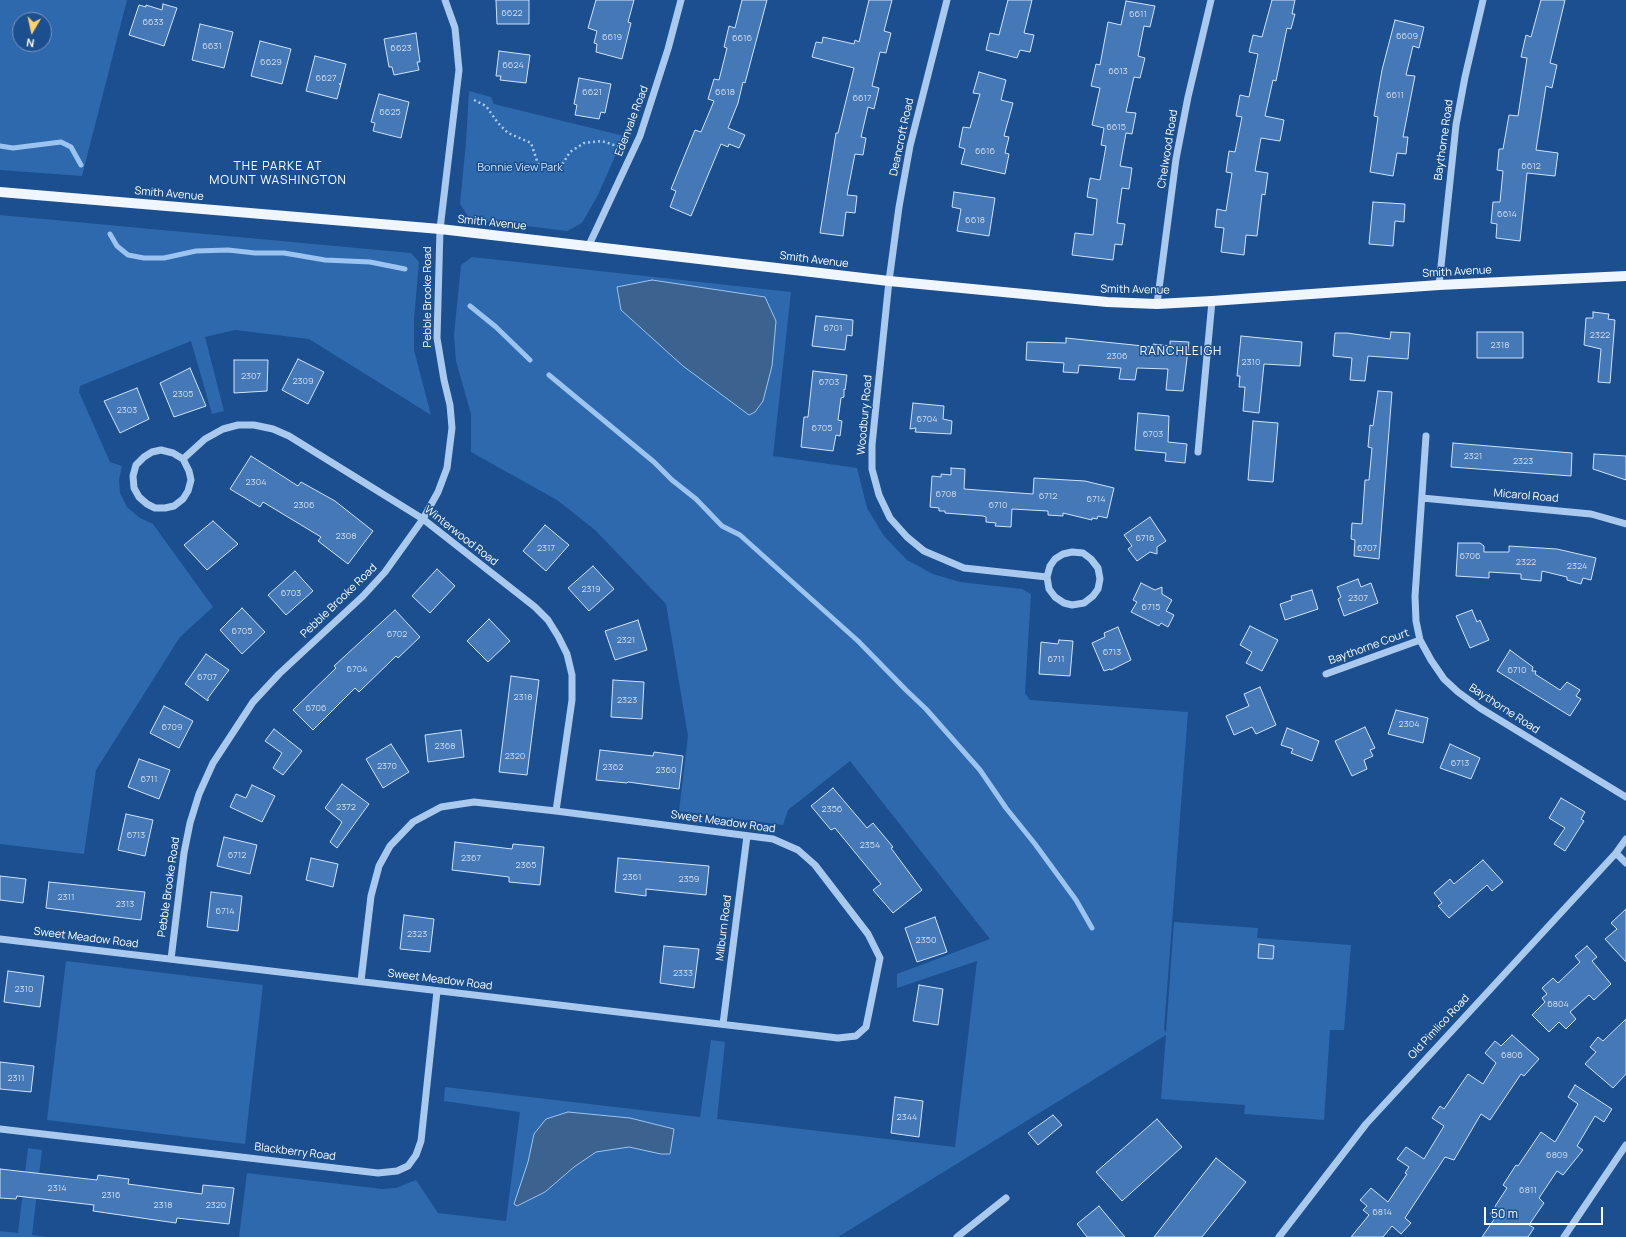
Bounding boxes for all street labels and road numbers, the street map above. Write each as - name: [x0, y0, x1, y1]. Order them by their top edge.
- street label: Edenvale Road: [613, 84, 651, 158]
- street label: Deancroft Road: [887, 97, 917, 177]
- street label: Baythorne Road: [1432, 99, 1456, 181]
- street label: Chelwood Road: [1155, 109, 1181, 189]
- street label: Smith Avenue: [134, 184, 204, 204]
- street label: Smith Avenue: [457, 213, 527, 233]
- street label: Pebble Brooke Road: [421, 247, 435, 347]
- street label: Smith Avenue: [779, 249, 849, 271]
- street label: Smith Avenue: [1422, 264, 1492, 280]
- street label: Smith Avenue: [1100, 283, 1170, 297]
- street label: Woodbury Road: [855, 374, 875, 456]
- street label: Micarol Road: [1493, 487, 1559, 505]
- street label: Winterwood Road: [422, 503, 500, 569]
- street label: Pebble Brooke Road: [298, 561, 380, 641]
- street label: Baythorne Court: [1327, 626, 1411, 668]
- street label: Baythorne Road: [1466, 681, 1542, 737]
- street label: Sweet Meadow Road: [670, 808, 776, 836]
- street label: Pebble Brooke Road: [155, 836, 183, 938]
- street label: Milburn Road: [713, 894, 735, 962]
- street label: Sweet Meadow Road: [33, 925, 139, 951]
- street label: Sweet Meadow Road: [387, 967, 493, 993]
- street label: Old Pimlico Road: [1406, 992, 1472, 1062]
- street label: Blackberry Road: [254, 1140, 336, 1164]

